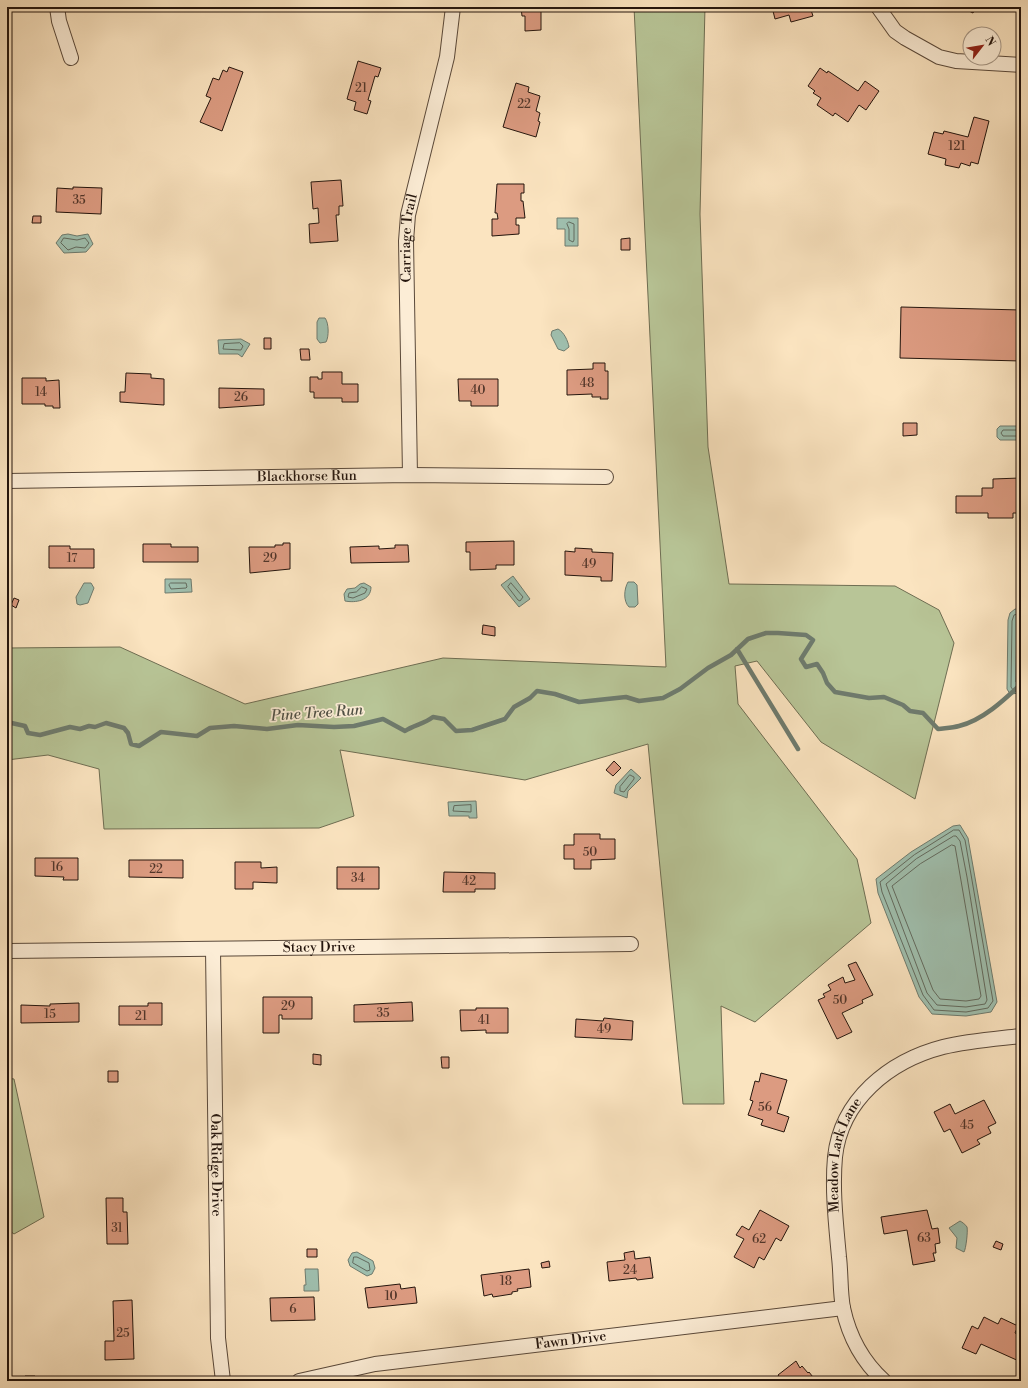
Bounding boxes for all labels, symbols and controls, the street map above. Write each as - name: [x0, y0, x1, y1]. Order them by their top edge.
- north arrow: [962, 26, 1002, 66]
- text: N: [981, 34, 998, 49]
- house number: 21: [355, 81, 368, 96]
- house number: 22: [517, 97, 531, 112]
- house number: 121: [948, 139, 967, 154]
- street label: Carriage Trail: [397, 192, 422, 283]
- house number: 35: [72, 193, 86, 208]
- house number: 48: [580, 376, 594, 391]
- house number: 40: [470, 383, 486, 398]
- house number: 14: [35, 385, 47, 400]
- house number: 26: [234, 390, 248, 405]
- street label: Blackhorse Run: [256, 467, 358, 486]
- house number: 17: [67, 551, 77, 566]
- house number: 29: [263, 551, 277, 566]
- house number: 49: [582, 557, 596, 572]
- water label: Pine Tree Run: [269, 700, 364, 726]
- house number: 50: [583, 845, 597, 860]
- house number: 16: [51, 860, 63, 875]
- house number: 22: [149, 862, 163, 877]
- house number: 34: [351, 871, 365, 886]
- house number: 42: [462, 874, 476, 889]
- street label: Stacy Drive: [282, 938, 355, 957]
- house number: 50: [833, 993, 847, 1008]
- house number: 29: [281, 999, 295, 1014]
- house number: 35: [376, 1006, 390, 1021]
- house number: 15: [44, 1007, 56, 1022]
- house number: 21: [135, 1009, 148, 1024]
- house number: 41: [478, 1013, 491, 1028]
- house number: 49: [597, 1022, 611, 1037]
- street label: Meadow Lark Lane: [825, 1094, 866, 1213]
- house number: 56: [758, 1100, 772, 1115]
- street label: Oak Ridge Drive: [206, 1113, 225, 1217]
- house number: 45: [960, 1118, 974, 1133]
- house number: 31: [111, 1221, 124, 1236]
- house number: 63: [917, 1231, 931, 1246]
- house number: 62: [752, 1232, 766, 1247]
- house number: 24: [623, 1263, 637, 1278]
- house number: 18: [500, 1274, 512, 1289]
- house number: 10: [385, 1289, 397, 1304]
- house number: 6: [289, 1302, 297, 1317]
- house number: 25: [116, 1326, 130, 1341]
- street label: Fawn Drive: [534, 1327, 607, 1354]

